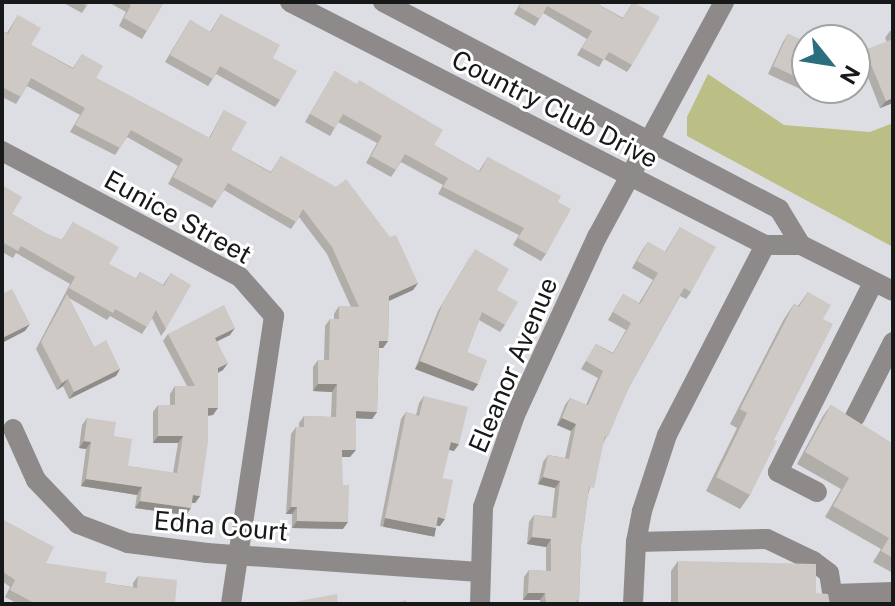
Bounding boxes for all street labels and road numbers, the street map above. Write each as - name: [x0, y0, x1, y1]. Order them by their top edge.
- street label: Country Club Drive: [446, 43, 664, 175]
- street label: Eunice Street: [99, 164, 257, 270]
- street label: Eleanor Avenue: [462, 273, 564, 457]
- street label: Edna Court: [152, 505, 290, 547]

